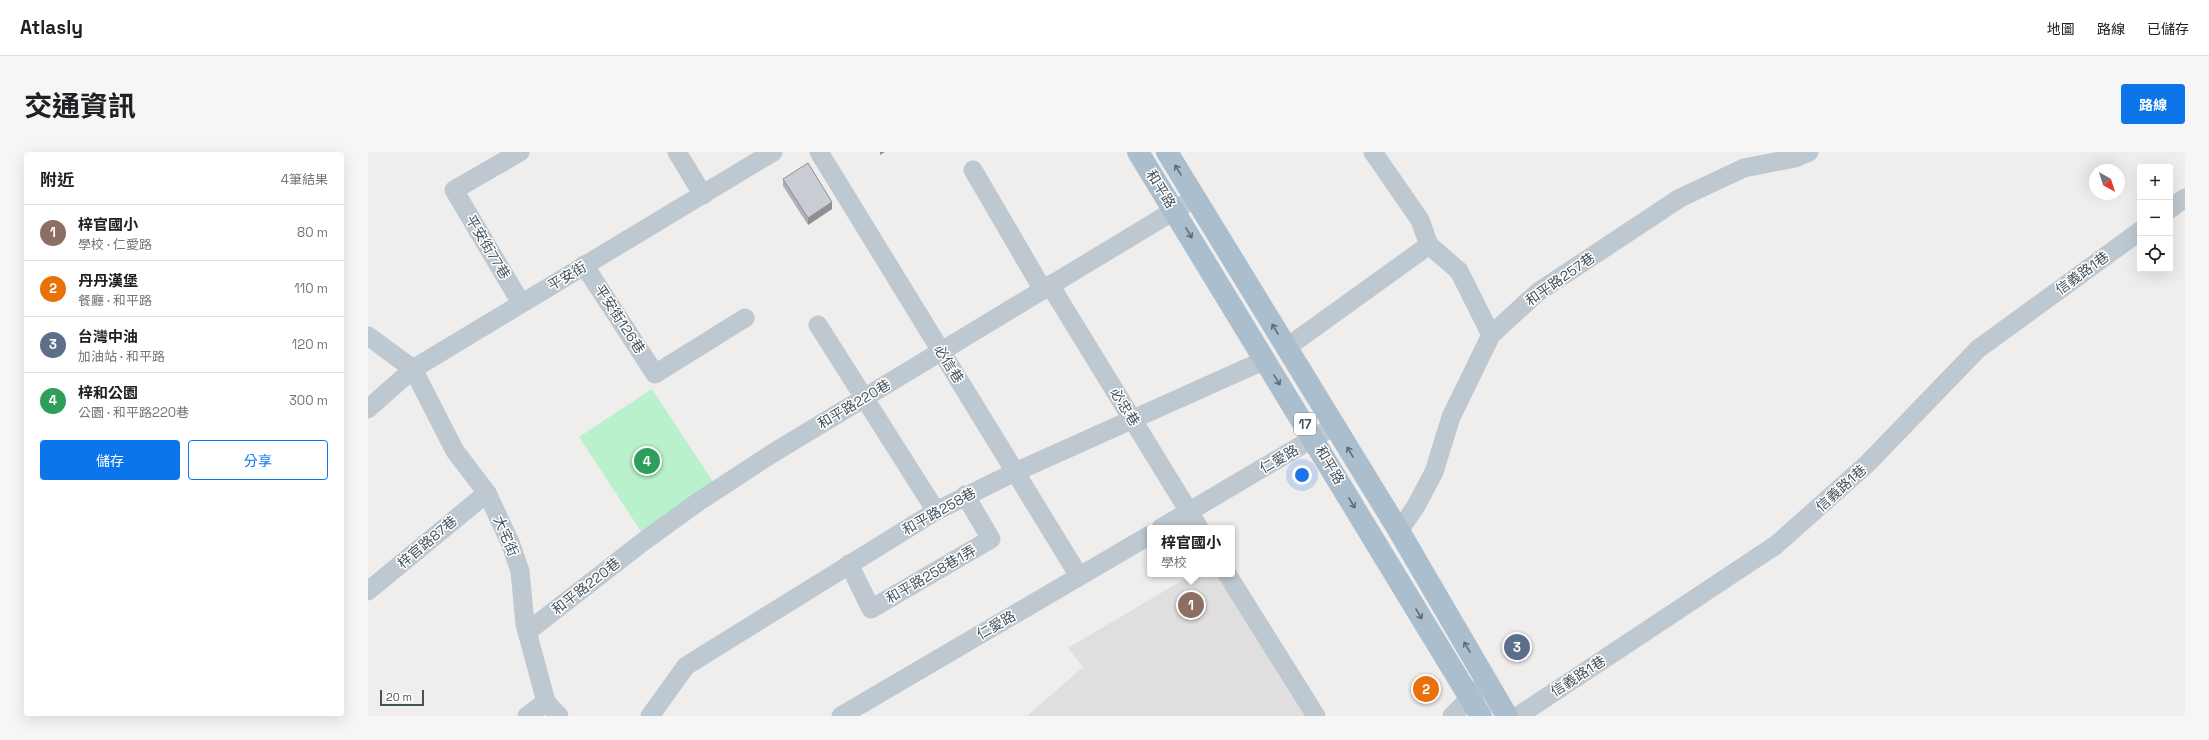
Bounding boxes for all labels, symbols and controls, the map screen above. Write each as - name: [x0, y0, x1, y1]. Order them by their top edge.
- text: Atlasly: [20, 15, 83, 40]
- text: 地圖: [2047, 20, 2075, 38]
- text: 路線: [2097, 20, 2125, 38]
- text: 已儲存: [2147, 20, 2189, 38]
- button: 路線: [2121, 84, 2185, 124]
- text: 交通資訊: [24, 88, 136, 124]
- north arrow: [2089, 164, 2125, 200]
- map controls: [2137, 164, 2173, 272]
- button: +: [2137, 164, 2173, 200]
- one-way arrow: [1174, 165, 1182, 176]
- street label: 和平路: [1142, 166, 1180, 212]
- text: 附近: [40, 169, 74, 191]
- text: 4筆結果: [281, 171, 328, 188]
- button: −: [2137, 200, 2173, 236]
- street label: 平安街77巷: [462, 212, 514, 282]
- text: 梓官國小: [78, 215, 138, 234]
- text: 1: [50, 224, 56, 241]
- text: 80 m: [297, 224, 328, 241]
- one-way arrow: [1185, 227, 1193, 239]
- text: 學校 · 仁愛路: [78, 236, 152, 253]
- button: locate: [2137, 236, 2173, 272]
- street label: 信義路1巷: [2052, 248, 2112, 298]
- street label: 和平路257巷: [1522, 249, 1598, 309]
- street label: 平安街: [544, 257, 590, 295]
- text: 丹丹漢堡: [78, 271, 138, 290]
- text: 2: [49, 280, 57, 297]
- text: 110 m: [294, 280, 328, 297]
- street label: 平安街126巷: [591, 281, 649, 357]
- text: 餐廳 · 和平路: [78, 292, 152, 309]
- one-way arrow: [1270, 323, 1278, 335]
- text: 台灣中油: [78, 327, 138, 346]
- text: 3: [49, 336, 57, 353]
- text: 120 m: [292, 336, 328, 353]
- street label: 必信巷: [930, 341, 968, 387]
- text: 加油站 · 和平路: [78, 348, 165, 365]
- one-way arrow: [1273, 374, 1281, 385]
- street label: 和平路220巷: [814, 375, 894, 433]
- text: 梓和公園: [78, 383, 138, 402]
- street label: 必忠巷: [1106, 384, 1144, 430]
- text: 4: [49, 392, 57, 409]
- text: 300 m: [289, 392, 328, 409]
- text: 公園 · 和平路220巷: [78, 404, 189, 421]
- road number: 17: [1294, 413, 1316, 435]
- button: 儲存: [40, 440, 180, 480]
- button: 分享: [188, 440, 328, 480]
- street label: 仁愛路: [1256, 441, 1302, 477]
- street label: 和平路: [1311, 442, 1349, 488]
- pin: 4: [634, 446, 660, 476]
- one-way arrow: [1346, 447, 1354, 458]
- street label: 信義路1巷: [1812, 461, 1870, 515]
- your location: [1292, 465, 1312, 485]
- street label: 和平路258巷: [899, 483, 979, 539]
- one-way arrow: [1349, 497, 1357, 509]
- street label: 梓官路87巷: [393, 512, 461, 572]
- street label: 大宅街: [490, 513, 522, 559]
- popup: [1147, 525, 1235, 577]
- text: 梓官國小: [1161, 533, 1221, 552]
- street label: 和平路258巷1弄: [883, 541, 979, 607]
- street label: 和平路220巷: [548, 554, 624, 618]
- text: 學校: [1161, 554, 1187, 571]
- pin: 1: [1178, 590, 1204, 620]
- street label: 仁愛路: [973, 607, 1019, 643]
- one-way arrow: [1416, 608, 1424, 620]
- pin: 3: [1504, 632, 1530, 662]
- one-way arrow: [1463, 641, 1471, 653]
- street label: 信義路1巷: [1547, 652, 1609, 700]
- pin: 2: [1413, 674, 1439, 704]
- scale bar: [380, 688, 424, 707]
- text: 20 m: [386, 690, 412, 704]

